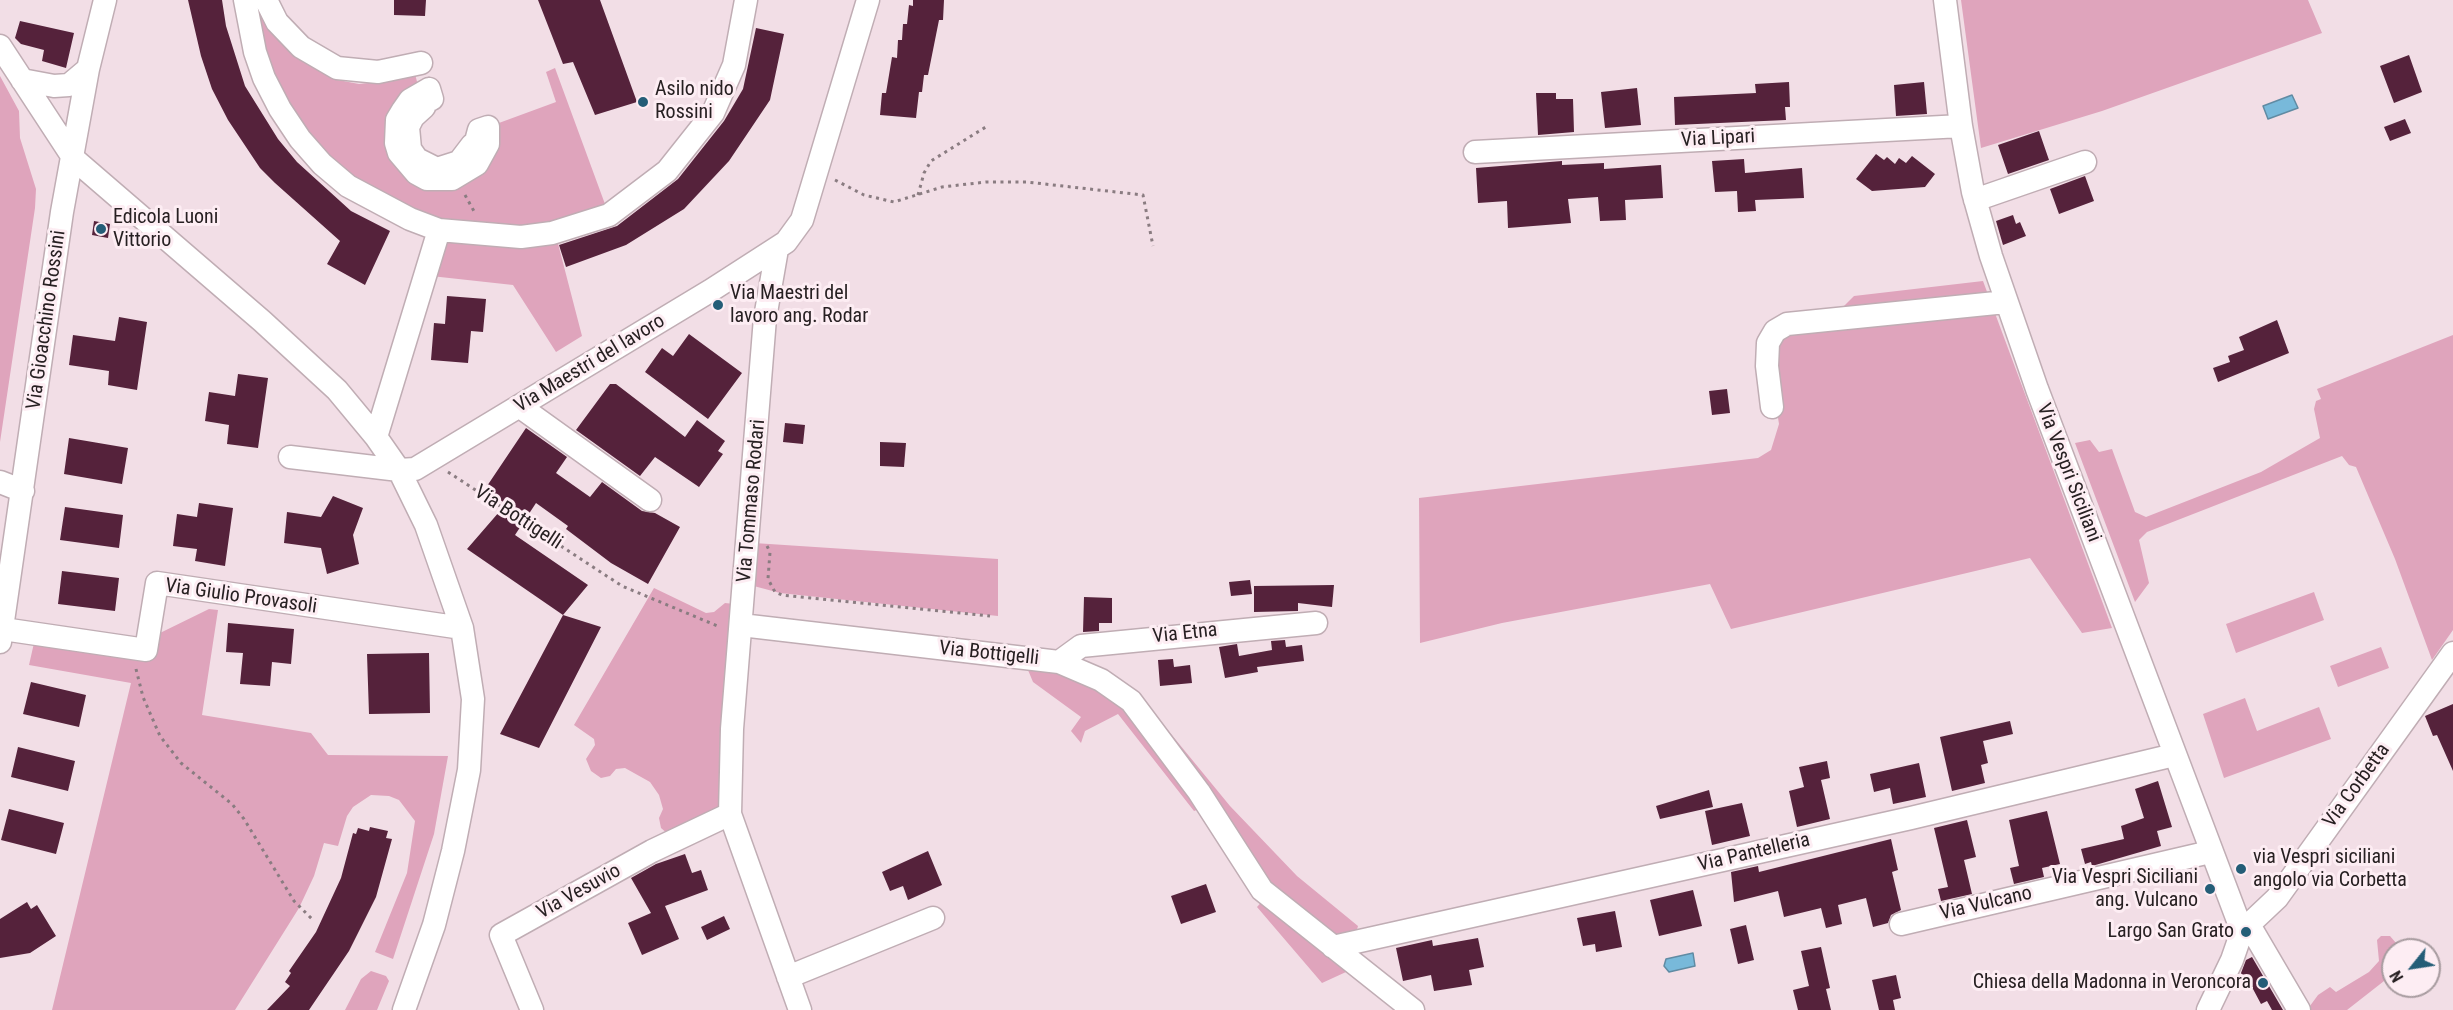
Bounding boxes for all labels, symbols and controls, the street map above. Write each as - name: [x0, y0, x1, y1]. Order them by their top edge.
- place label: Asilo nido Rossini: [655, 78, 734, 125]
- marker: Asilo nido Rossini: [636, 95, 650, 109]
- street label: Via Lipari: [1680, 125, 1756, 153]
- place label: Edicola Luoni Vittorio: [113, 206, 218, 253]
- marker: Edicola Luoni Vittorio: [94, 222, 108, 236]
- street label: Via Gioacchino Rossini: [23, 229, 71, 411]
- place label: Via Maestri del lavoro ang. Rodar: [730, 282, 868, 329]
- marker: Via Maestri del lavoro ang. Rodar: [711, 298, 725, 312]
- street label: Via Maestri del lavoro: [510, 310, 670, 418]
- street label: Via Vespri Siciliani: [2031, 400, 2105, 546]
- street label: Via Tommaso Rodari: [733, 418, 771, 584]
- street label: Via Bottigelli: [469, 481, 567, 555]
- street label: Via Giulio Provasoli: [164, 574, 318, 620]
- street label: Via Etna: [1151, 619, 1219, 649]
- street label: Via Bottigelli: [938, 637, 1040, 671]
- street label: Via Corbetta: [2318, 739, 2396, 833]
- street label: Via Pantelleria: [1696, 828, 1812, 878]
- place label: via Vespri siciliani angolo via Corbetta: [2253, 846, 2407, 893]
- street label: Via Vesuvio: [533, 859, 625, 925]
- marker: via Vespri siciliani angolo via Corbetta: [2234, 862, 2248, 876]
- place label: Via Vespri Siciliani ang. Vulcano: [2052, 866, 2198, 913]
- street label: Via Vulcano: [1938, 882, 2034, 926]
- marker: Via Vespri Siciliani ang. Vulcano: [2203, 882, 2217, 896]
- place label: Largo San Grato: [2107, 920, 2234, 944]
- marker: Largo San Grato: [2239, 925, 2253, 939]
- north arrow: [2381, 938, 2441, 998]
- text: N: [2386, 967, 2407, 985]
- place label: Chiesa della Madonna in Veroncora: [1973, 971, 2251, 995]
- marker: Chiesa della Madonna in Veroncora: [2256, 976, 2270, 990]

